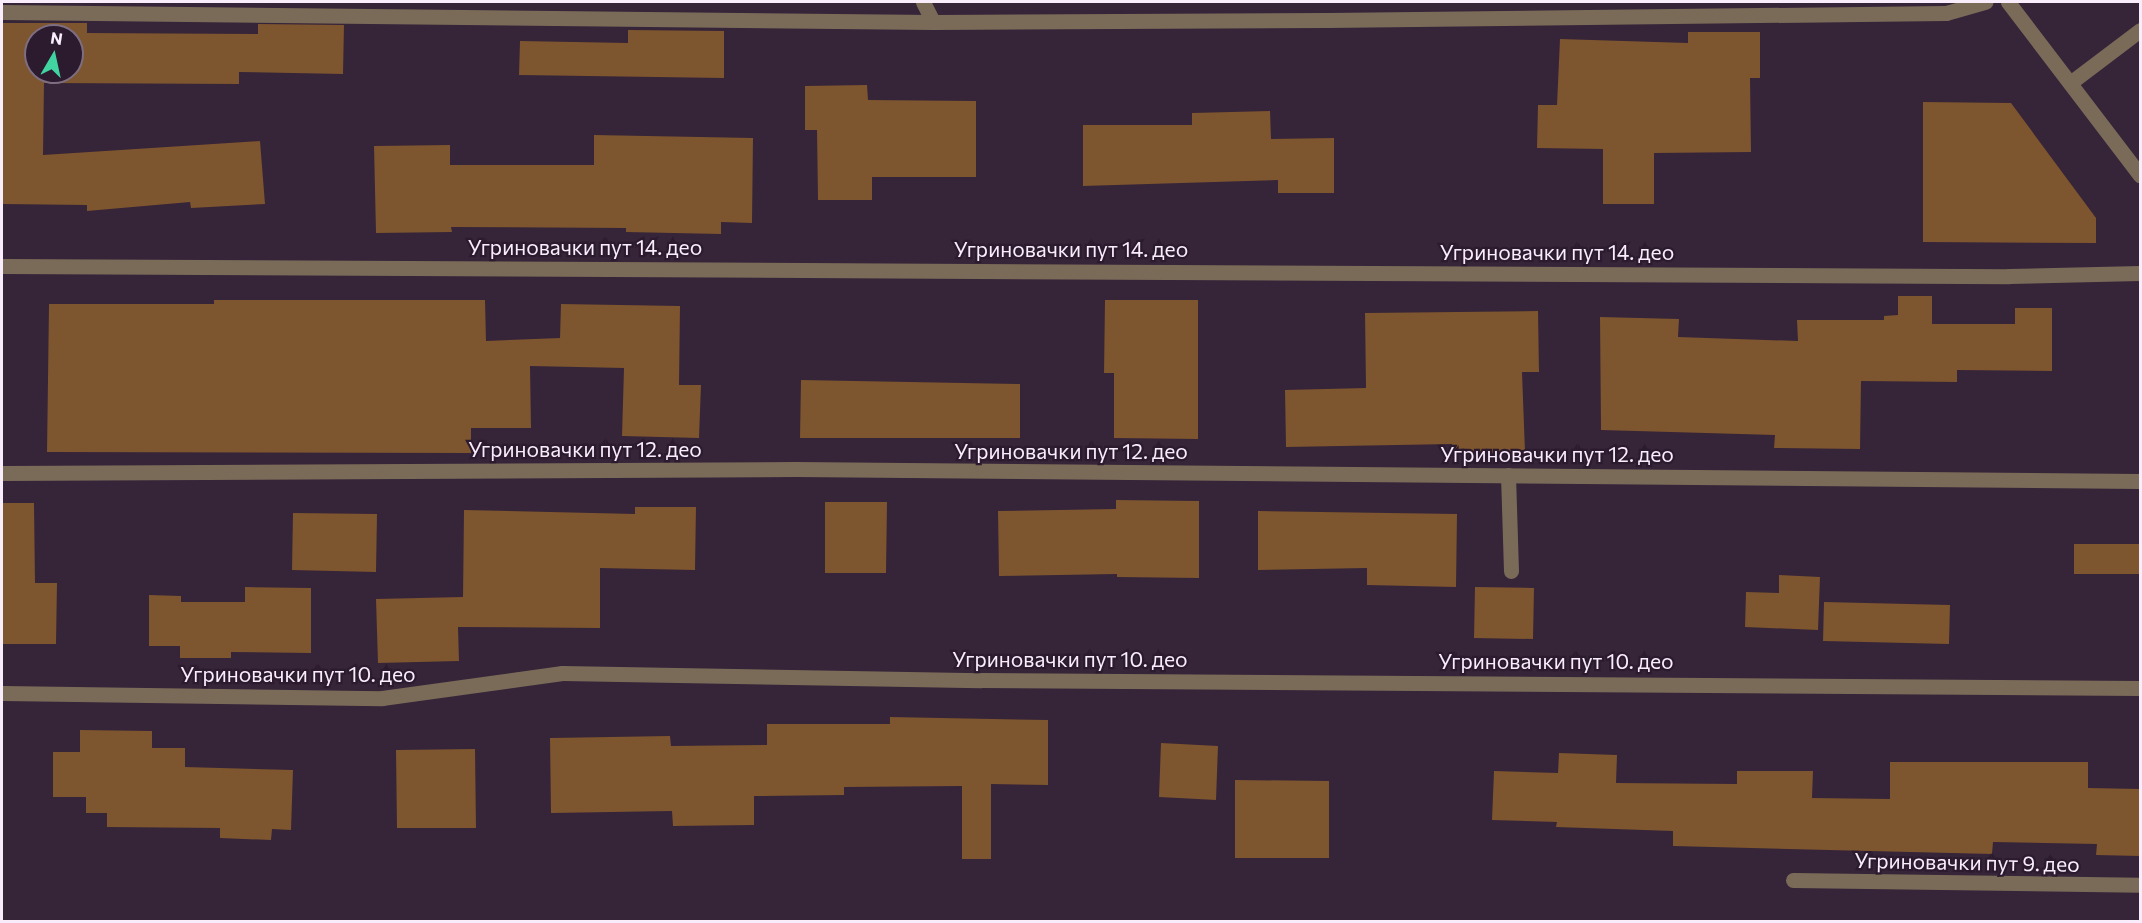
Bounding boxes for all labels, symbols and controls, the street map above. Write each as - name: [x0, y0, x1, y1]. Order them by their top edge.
- north arrow: [24, 24, 84, 84]
- text: N: [49, 27, 64, 48]
- street label: Угриновачки пут 14. део: [468, 234, 702, 260]
- street label: Угриновачки пут 14. део: [954, 236, 1188, 262]
- street label: Угриновачки пут 14. део: [1440, 239, 1674, 265]
- street label: Угриновачки пут 12. део: [468, 436, 702, 462]
- street label: Угриновачки пут 12. део: [954, 438, 1188, 464]
- street label: Угриновачки пут 12. део: [1440, 441, 1674, 467]
- street label: Угриновачки пут 10. део: [952, 646, 1188, 672]
- street label: Угриновачки пут 10. део: [1438, 648, 1674, 674]
- street label: Угриновачки пут 10. део: [180, 661, 416, 687]
- street label: Угриновачки пут 9. део: [1854, 847, 2080, 877]

